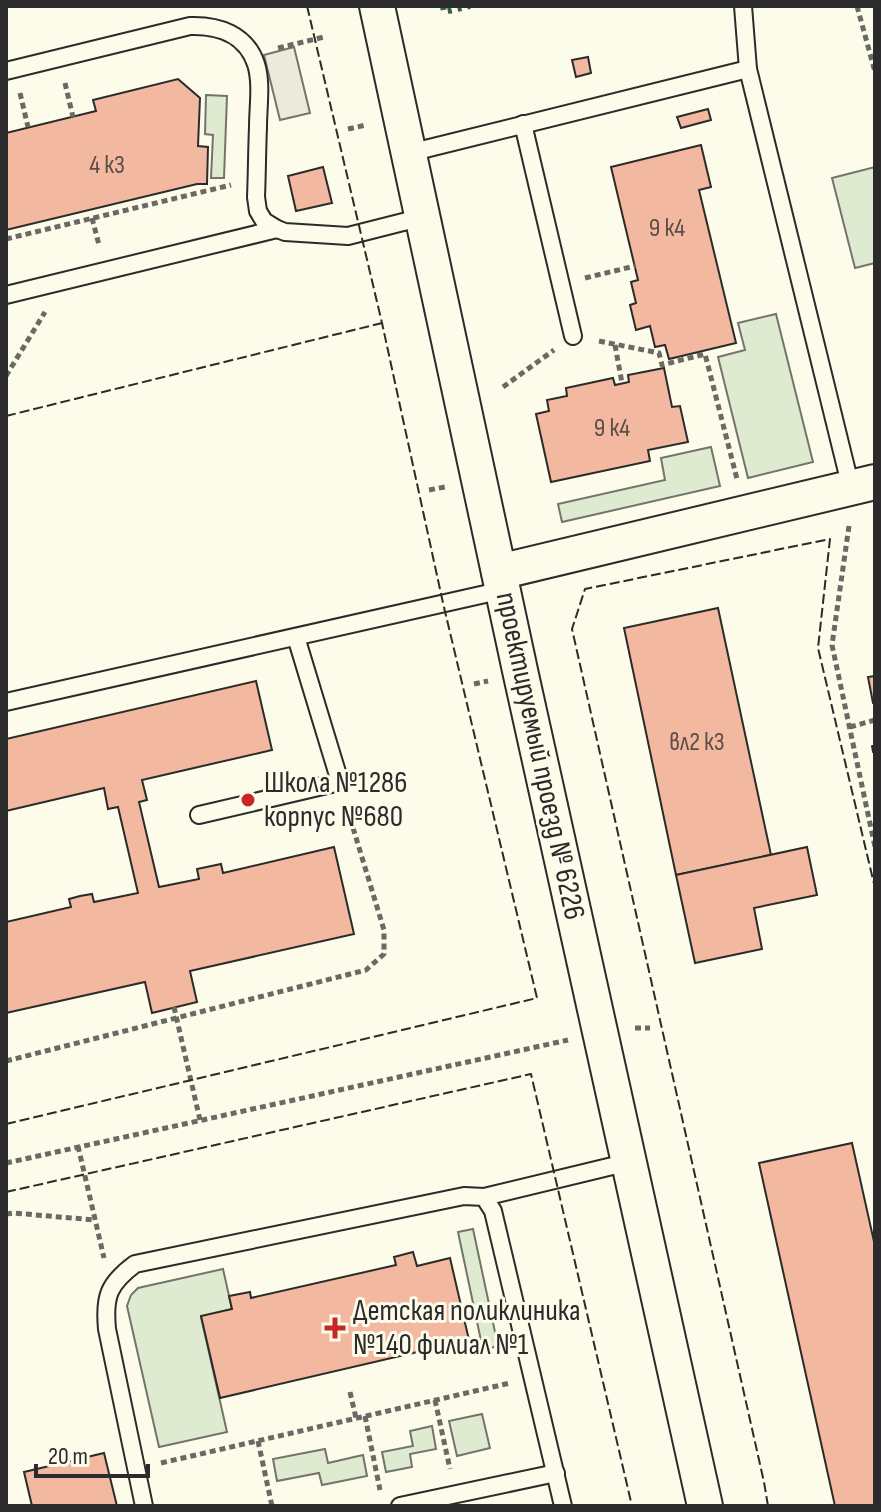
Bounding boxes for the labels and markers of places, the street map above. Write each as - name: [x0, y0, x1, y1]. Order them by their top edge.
- place label: Школа №1286 корпус №680: [264, 765, 407, 835]
- marker: Школа №1286 корпус №680: [239, 791, 257, 809]
- place label: Детская поликлиника №140 филиал №1: [353, 1293, 581, 1363]
- marker: Детская поликлиника №140 филиал №1: [324, 1317, 346, 1339]

